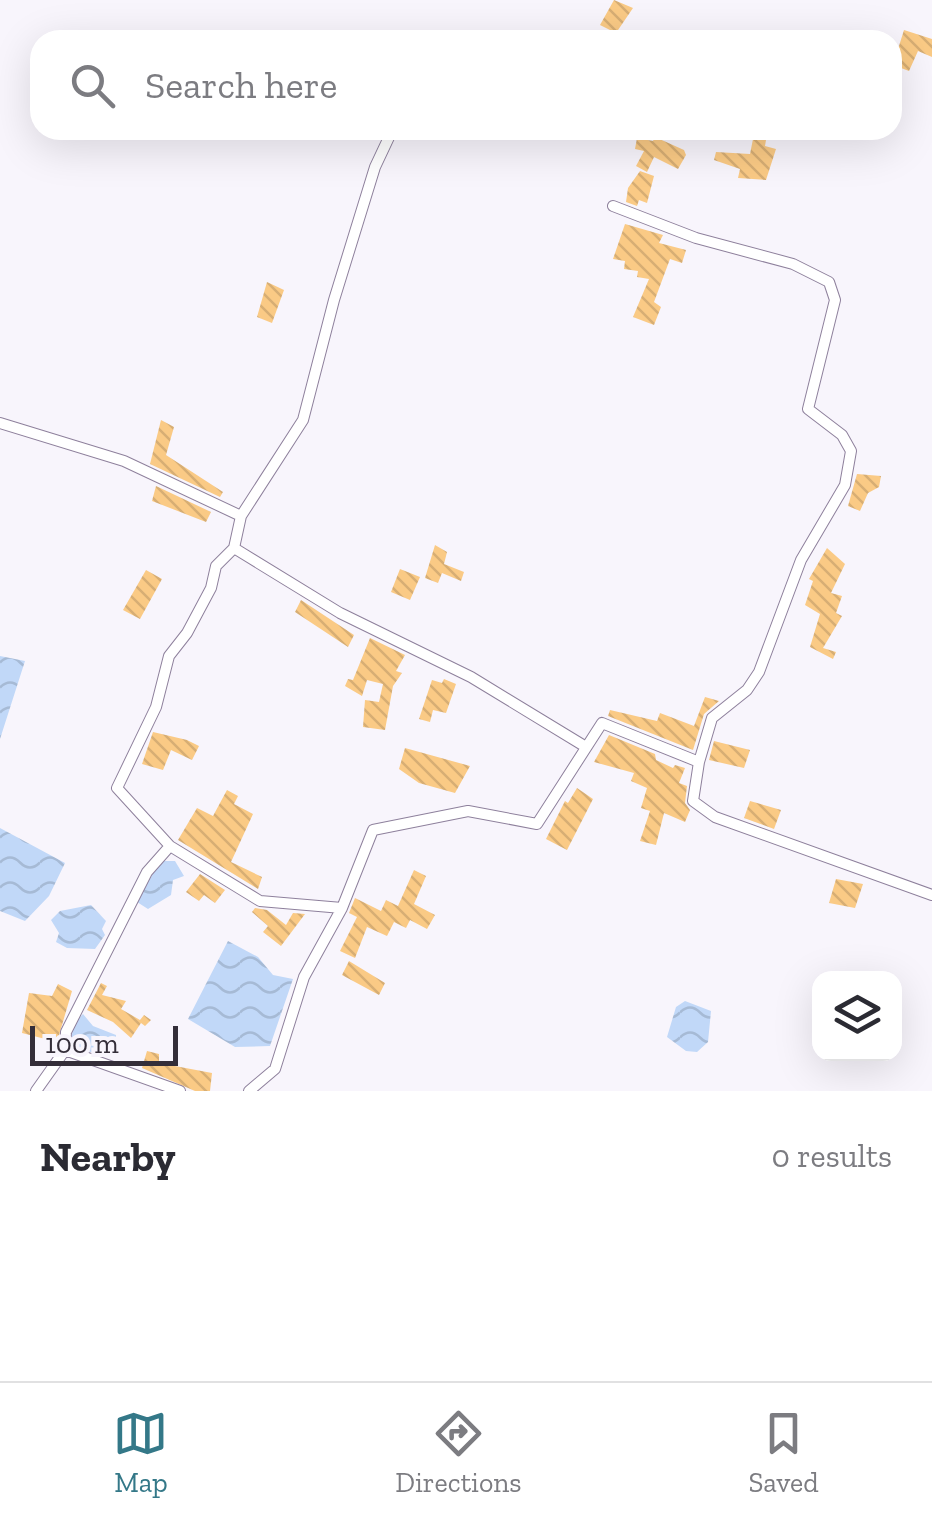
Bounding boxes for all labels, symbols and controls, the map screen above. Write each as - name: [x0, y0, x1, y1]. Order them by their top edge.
- search box: [30, 30, 902, 140]
- icon: search: [65, 58, 120, 113]
- text: Search here: [145, 62, 337, 108]
- map controls: [812, 971, 902, 1061]
- button: layers: [812, 971, 902, 1061]
- scale bar: [30, 1021, 178, 1066]
- text: 100 m: [45, 1027, 119, 1060]
- text: Nearby: [40, 1131, 176, 1182]
- text: 0 results: [771, 1137, 892, 1175]
- tab: Map: [113, 1406, 168, 1499]
- tab: Directions: [395, 1406, 522, 1499]
- tab: Saved: [748, 1406, 819, 1499]

